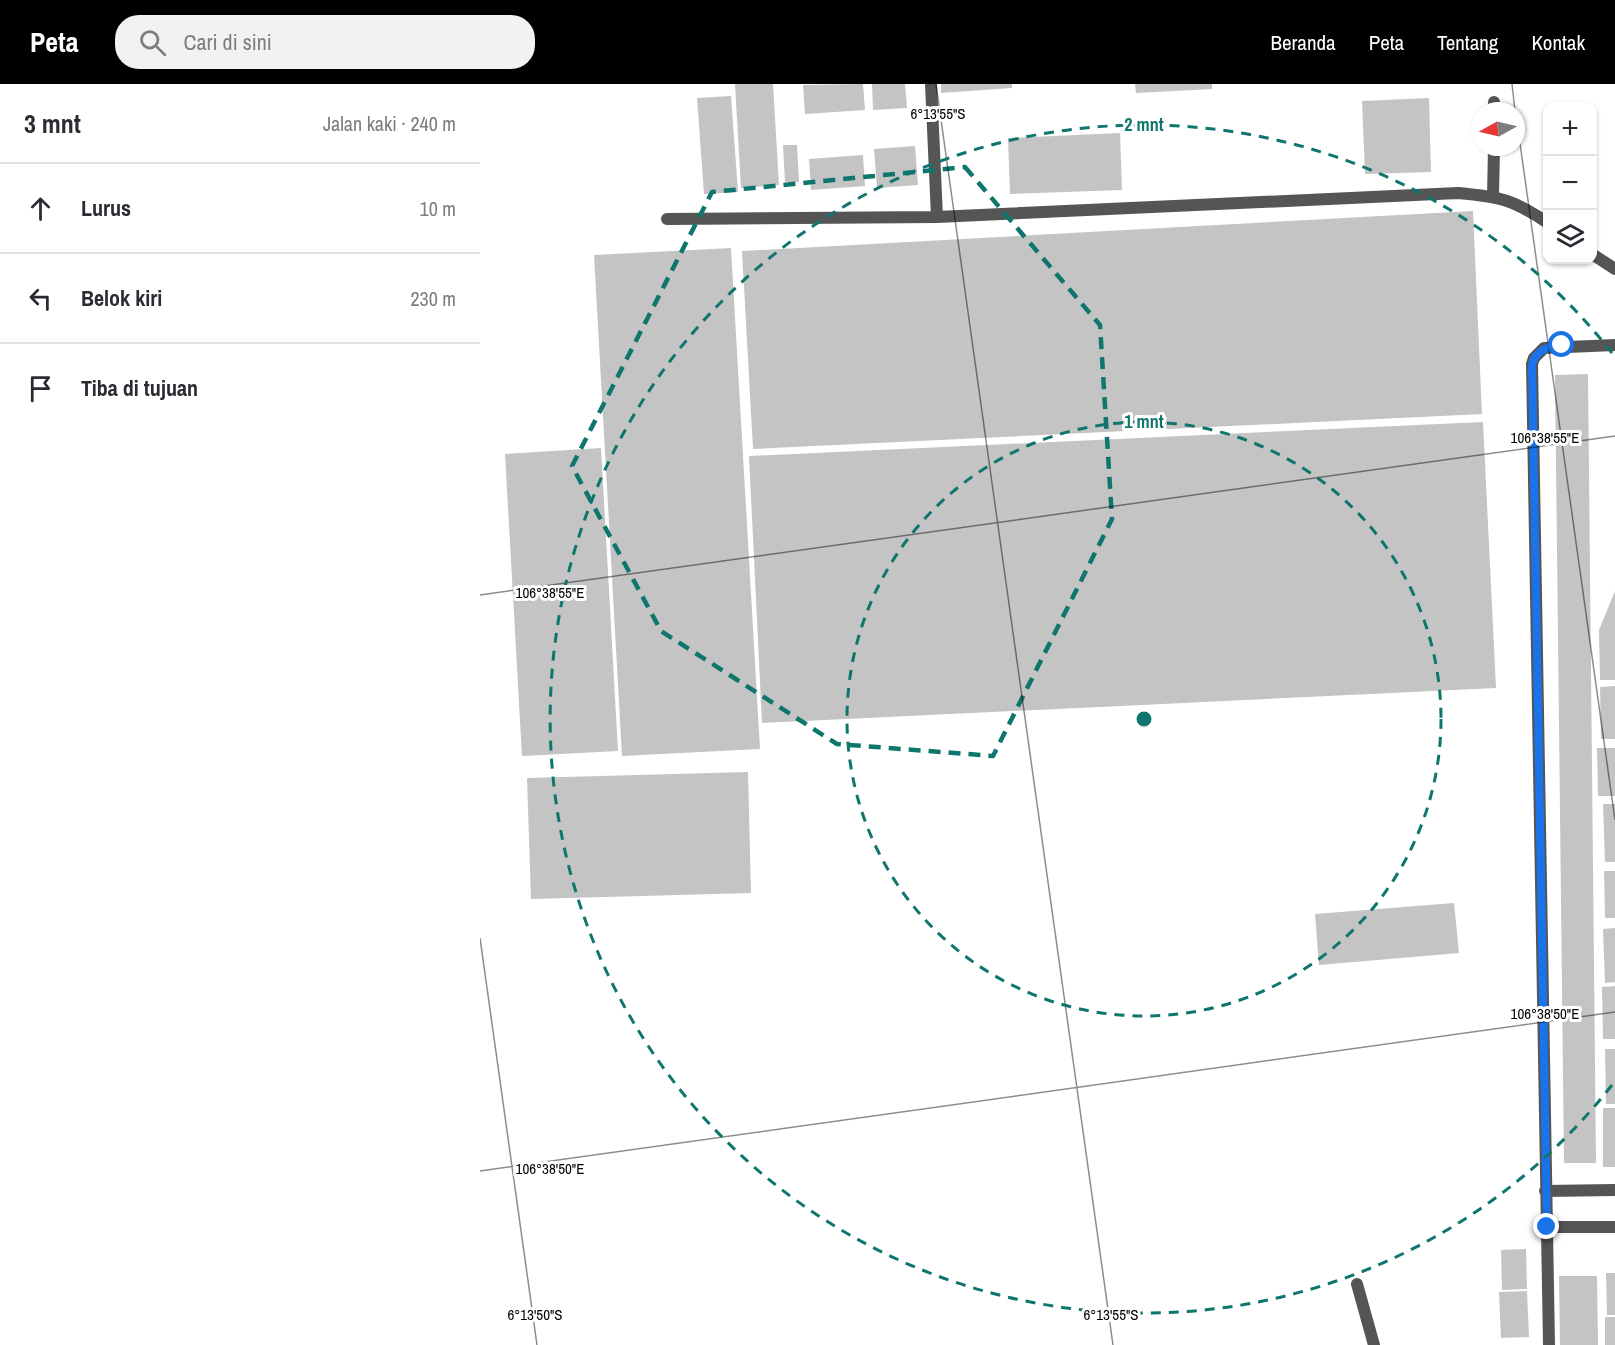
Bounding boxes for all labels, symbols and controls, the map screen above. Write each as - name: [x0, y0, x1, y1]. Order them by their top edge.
- search box: [115, 15, 535, 69]
- text: Peta: [30, 23, 79, 61]
- icon: search: [136, 26, 169, 59]
- text: Cari di sini: [184, 27, 272, 57]
- text: Beranda: [1271, 28, 1336, 57]
- text: Peta: [1369, 28, 1404, 57]
- text: Tentang: [1437, 28, 1498, 57]
- text: Kontak: [1531, 28, 1585, 57]
- north arrow: [1471, 102, 1525, 156]
- map controls: [1543, 102, 1597, 264]
- button: +: [1543, 102, 1597, 156]
- text: 6°13'55"S: [910, 103, 966, 124]
- text: 3 mnt: [24, 106, 81, 141]
- text: Jalan kaki · 240 m: [323, 110, 456, 137]
- text: 2 mnt: [1124, 112, 1164, 137]
- button: −: [1543, 156, 1597, 210]
- icon: ahead: [24, 192, 57, 225]
- text: Lurus: [81, 193, 131, 223]
- text: 10 m: [420, 195, 456, 222]
- button: layers: [1543, 210, 1597, 264]
- icon: left: [24, 282, 57, 315]
- text: Belok kiri: [81, 283, 162, 313]
- text: 230 m: [410, 285, 456, 312]
- route start: [1548, 331, 1574, 357]
- icon: arrive: [24, 372, 57, 405]
- text: Tiba di tujuan: [81, 373, 198, 403]
- text: 1 mnt: [1124, 409, 1164, 434]
- text: 106°38'55"E: [1511, 427, 1579, 448]
- text: 106°38'55"E: [516, 582, 584, 603]
- centre of rings: [1134, 709, 1154, 729]
- text: 106°38'50"E: [1511, 1003, 1579, 1024]
- text: 106°38'50"E: [516, 1158, 584, 1179]
- route end: [1533, 1213, 1559, 1239]
- text: 6°13'50"S: [507, 1304, 563, 1325]
- text: 6°13'55"S: [1083, 1304, 1139, 1325]

